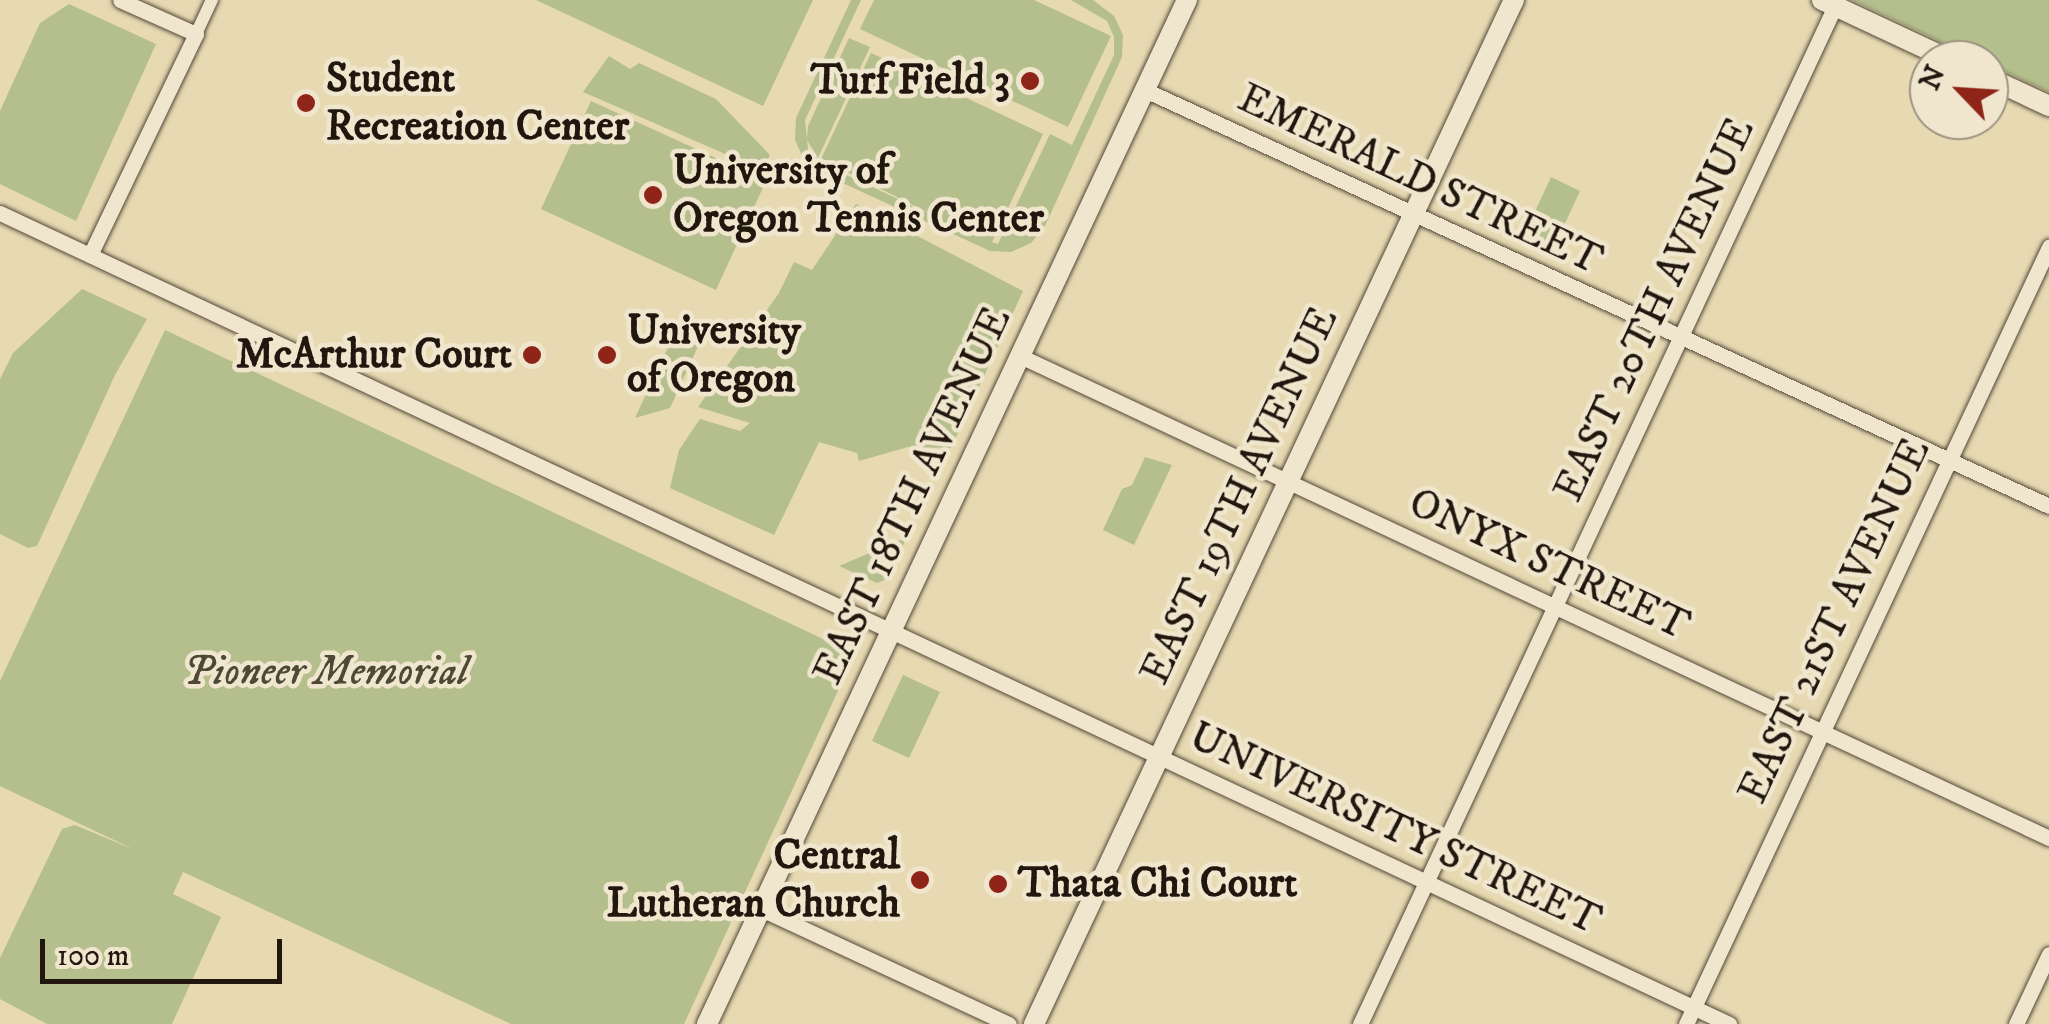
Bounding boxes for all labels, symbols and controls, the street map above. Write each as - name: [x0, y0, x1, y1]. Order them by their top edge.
- north arrow: [1909, 40, 2009, 140]
- place label: Student Recreation Center: [326, 54, 629, 152]
- place label: Turf Field 3: [811, 56, 1010, 106]
- text: N: [1912, 60, 1954, 96]
- marker: Turf Field 3: [1019, 70, 1041, 92]
- street label: EMERALD STREET: [1230, 73, 1610, 287]
- marker: Student Recreation Center: [295, 92, 317, 114]
- street label: EAST 20TH AVENUE: [1544, 110, 1766, 510]
- place label: University of Oregon Tennis Center: [673, 146, 1044, 245]
- marker: University of Oregon Tennis Center: [642, 184, 664, 206]
- street label: EAST 18TH AVENUE: [803, 299, 1023, 693]
- street label: EAST 19TH AVENUE: [1130, 299, 1350, 693]
- place label: University of Oregon: [627, 306, 801, 404]
- place label: McArthur Court: [236, 330, 512, 380]
- marker: McArthur Court: [521, 344, 543, 366]
- marker: University of Oregon: [596, 344, 618, 366]
- street label: EAST 21ST AVENUE: [1728, 431, 1942, 811]
- street label: ONYX STREET: [1401, 478, 1697, 652]
- park label: Pioneer Memorial: [184, 647, 468, 697]
- street label: UNIVERSITY STREET: [1181, 711, 1609, 947]
- place label: Central Lutheran Church: [607, 831, 900, 929]
- place label: Thata Chi Court: [1018, 859, 1298, 909]
- marker: Central Lutheran Church: [909, 869, 931, 891]
- marker: Thata Chi Court: [987, 873, 1009, 895]
- scale bar: [45, 919, 288, 981]
- text: 100 m: [57, 938, 129, 975]

